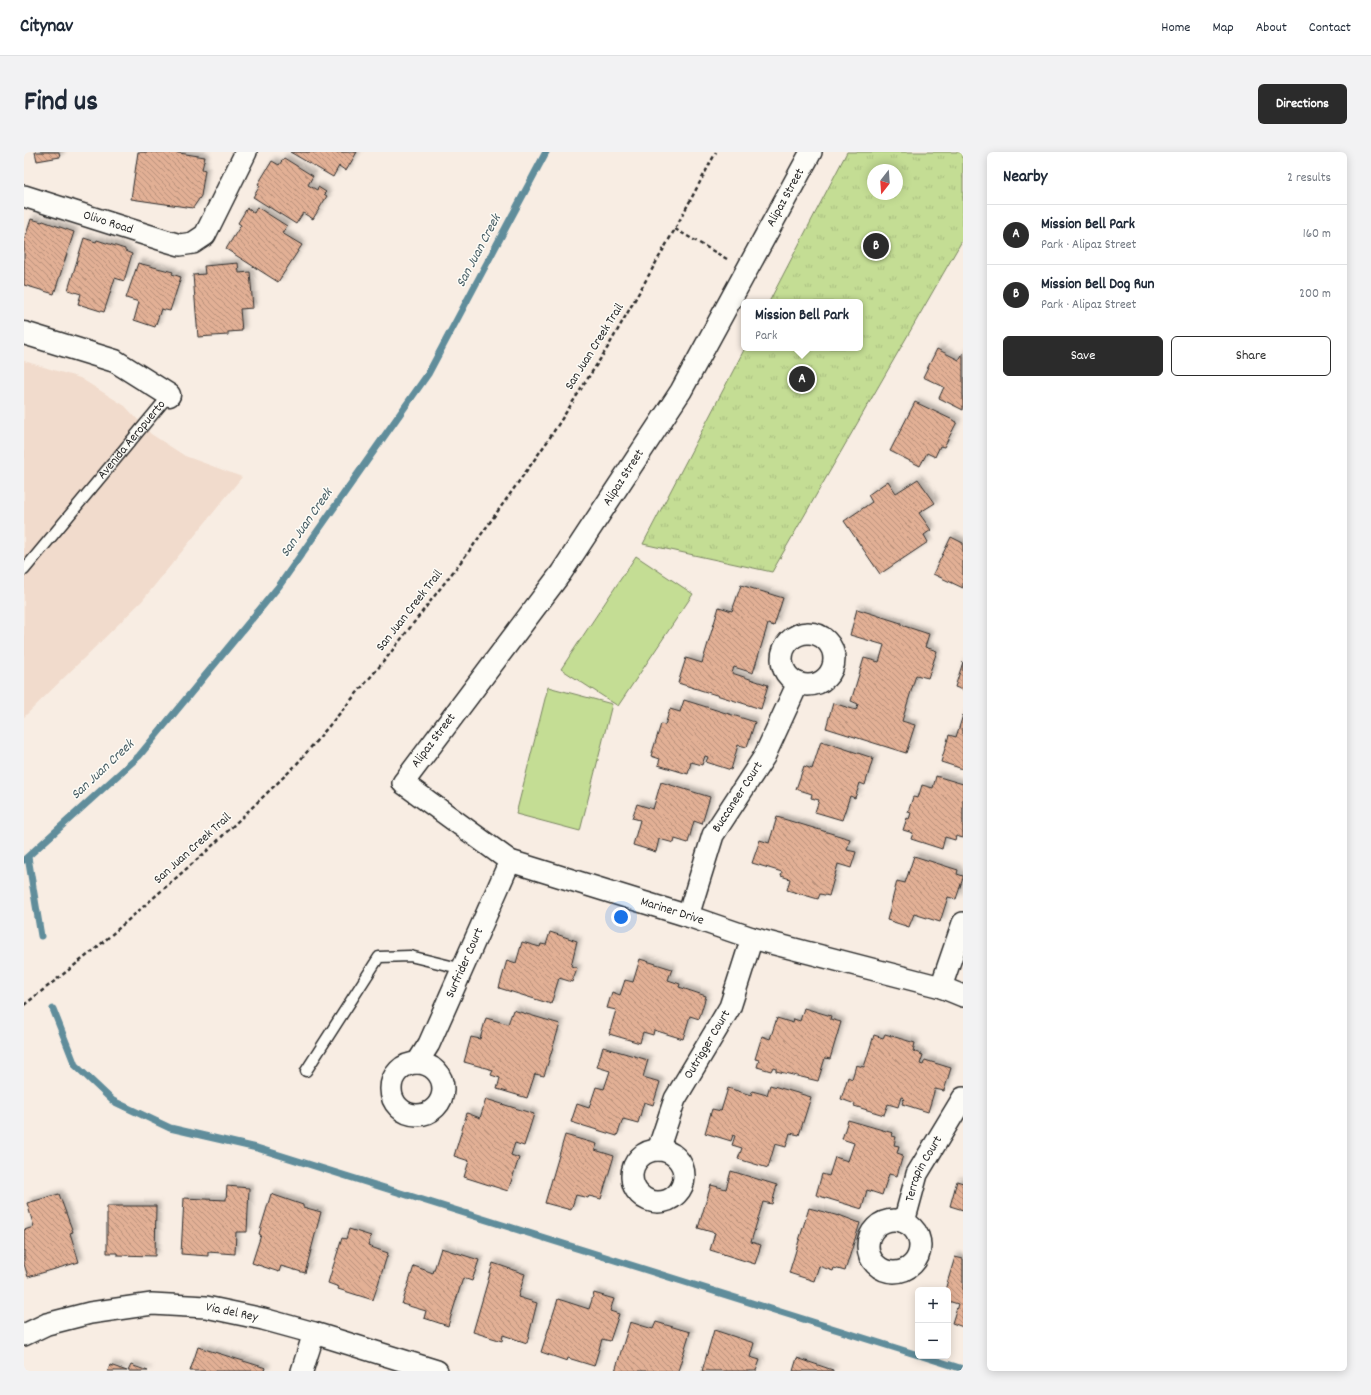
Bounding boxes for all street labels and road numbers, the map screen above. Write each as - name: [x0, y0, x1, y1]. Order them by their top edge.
- street label: Alipaz Street: [762, 165, 810, 231]
- street label: Olivo Road: [80, 206, 135, 239]
- street label: San Juan Creek Trail: [561, 300, 629, 394]
- street label: Avenida Aeropuerto: [93, 396, 171, 484]
- street label: Alipaz Street: [599, 446, 650, 510]
- street label: San Juan Creek Trail: [372, 566, 448, 656]
- street label: Alipaz Street: [407, 709, 461, 772]
- street label: Buccaneer Court: [708, 758, 768, 836]
- street label: San Juan Creek Trail: [150, 809, 236, 889]
- street label: Mariner Drive: [638, 892, 707, 930]
- street label: Surfrider Court: [441, 925, 489, 1001]
- street label: Outrigger Court: [679, 1006, 736, 1083]
- street label: Terrapin Court: [900, 1132, 948, 1204]
- street label: Via del Rey: [204, 1298, 260, 1327]

